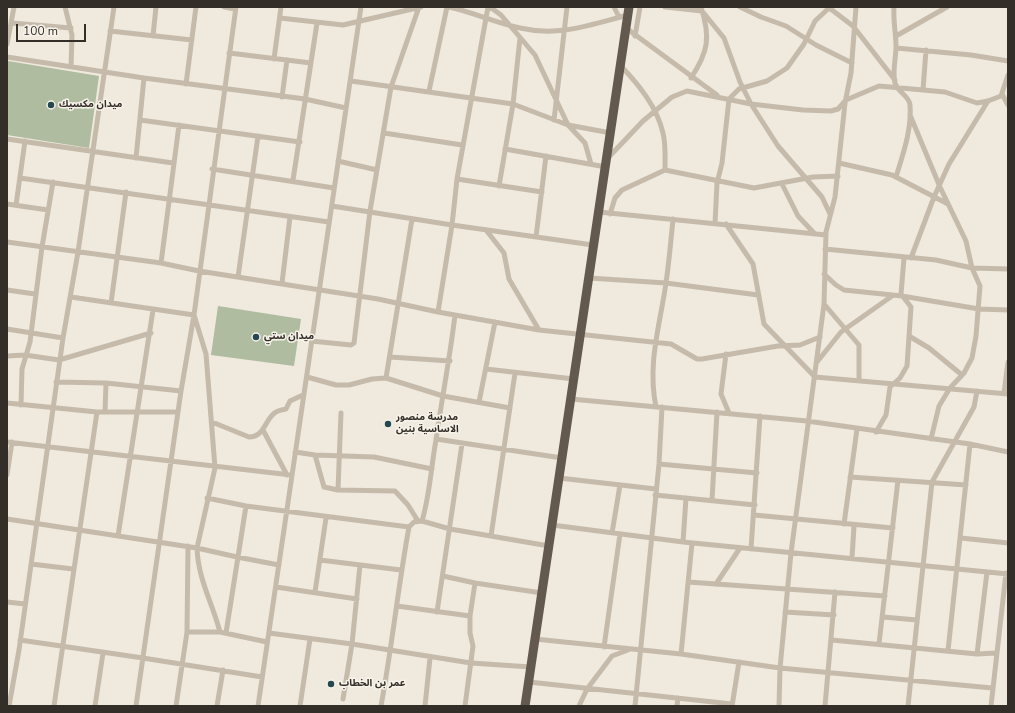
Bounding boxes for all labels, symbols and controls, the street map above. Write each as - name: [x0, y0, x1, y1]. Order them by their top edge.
- scale bar: [18, 16, 88, 42]
- text: 100 m: [23, 23, 58, 39]
- place label: ميدان مكسيك: [59, 99, 122, 111]
- marker: ميدان مكسيك: [46, 100, 56, 110]
- place label: ميدان ستي: [264, 331, 314, 343]
- marker: ميدان ستي: [251, 332, 261, 342]
- place label: مدرسة منصور الاساسية بنين: [396, 412, 459, 436]
- marker: مدرسة منصور الاساسية بنين: [383, 419, 393, 429]
- place label: عمر بن الخطاب: [339, 678, 405, 690]
- marker: عمر بن الخطاب: [326, 679, 336, 689]

